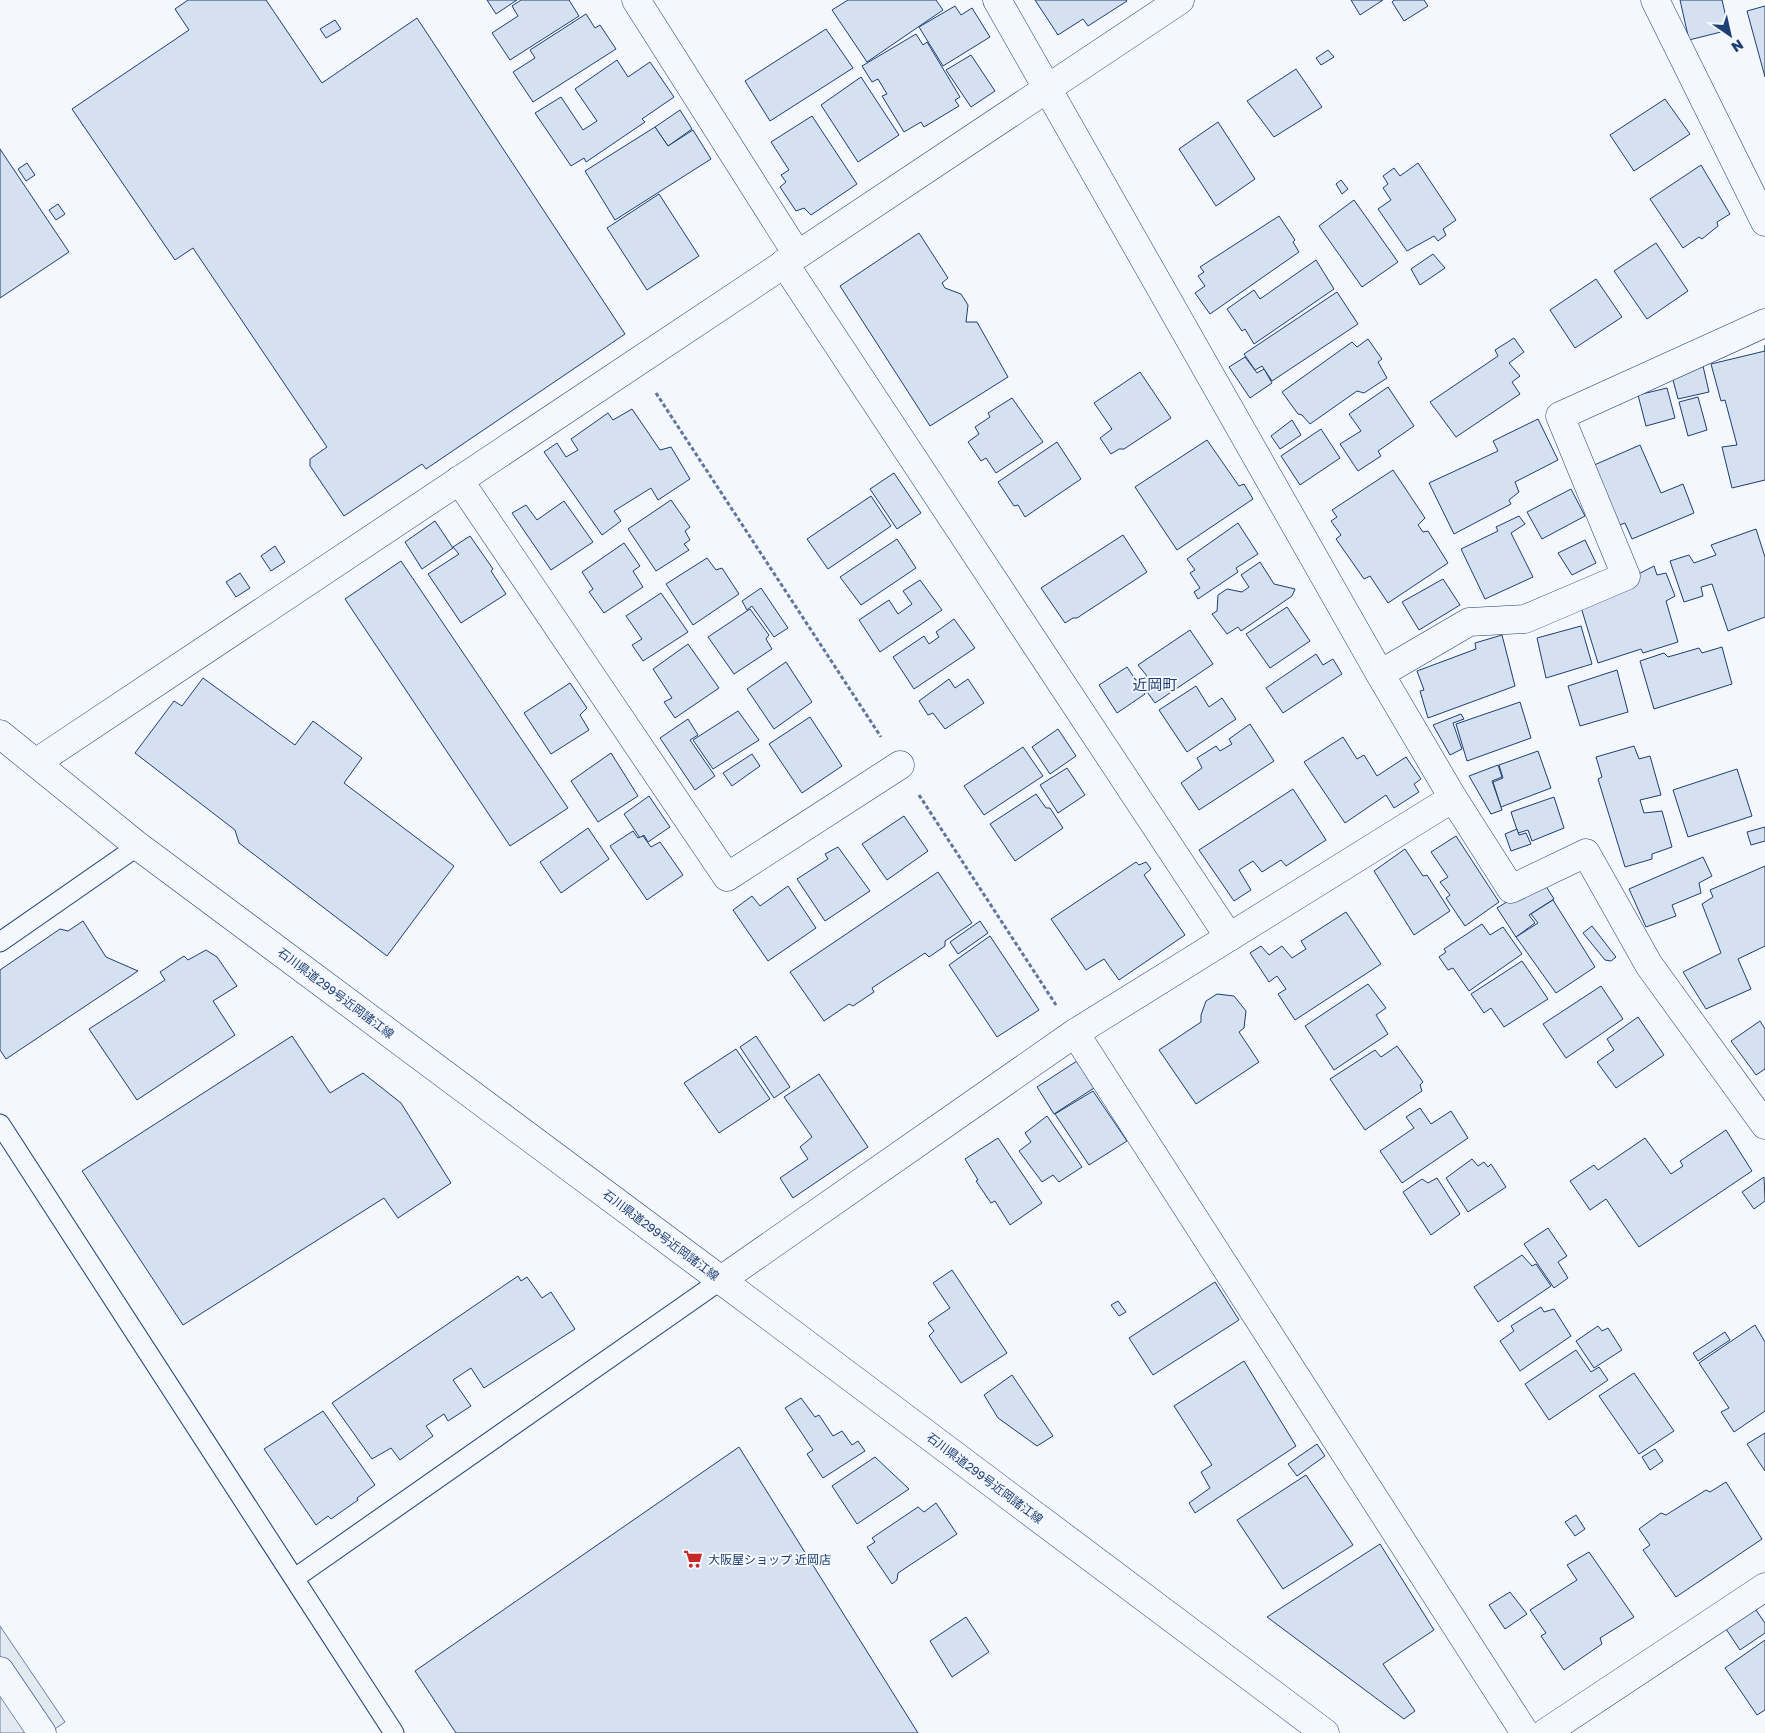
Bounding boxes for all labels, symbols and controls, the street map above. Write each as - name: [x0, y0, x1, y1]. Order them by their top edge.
- north arrow: [1705, 10, 1755, 60]
- text: N: [1728, 36, 1747, 56]
- district label: 近岡町: [1132, 675, 1178, 693]
- street label: 石川県道299号近岡諸江線: [275, 944, 397, 1042]
- street label: 石川県道299号近岡諸江線: [600, 1186, 722, 1284]
- street label: 石川県道299号近岡諸江線: [924, 1429, 1046, 1527]
- supermarket icon: 大阪屋ショップ 近岡店: [682, 1548, 704, 1570]
- place label: 大阪屋ショップ 近岡店: [708, 1552, 831, 1567]

